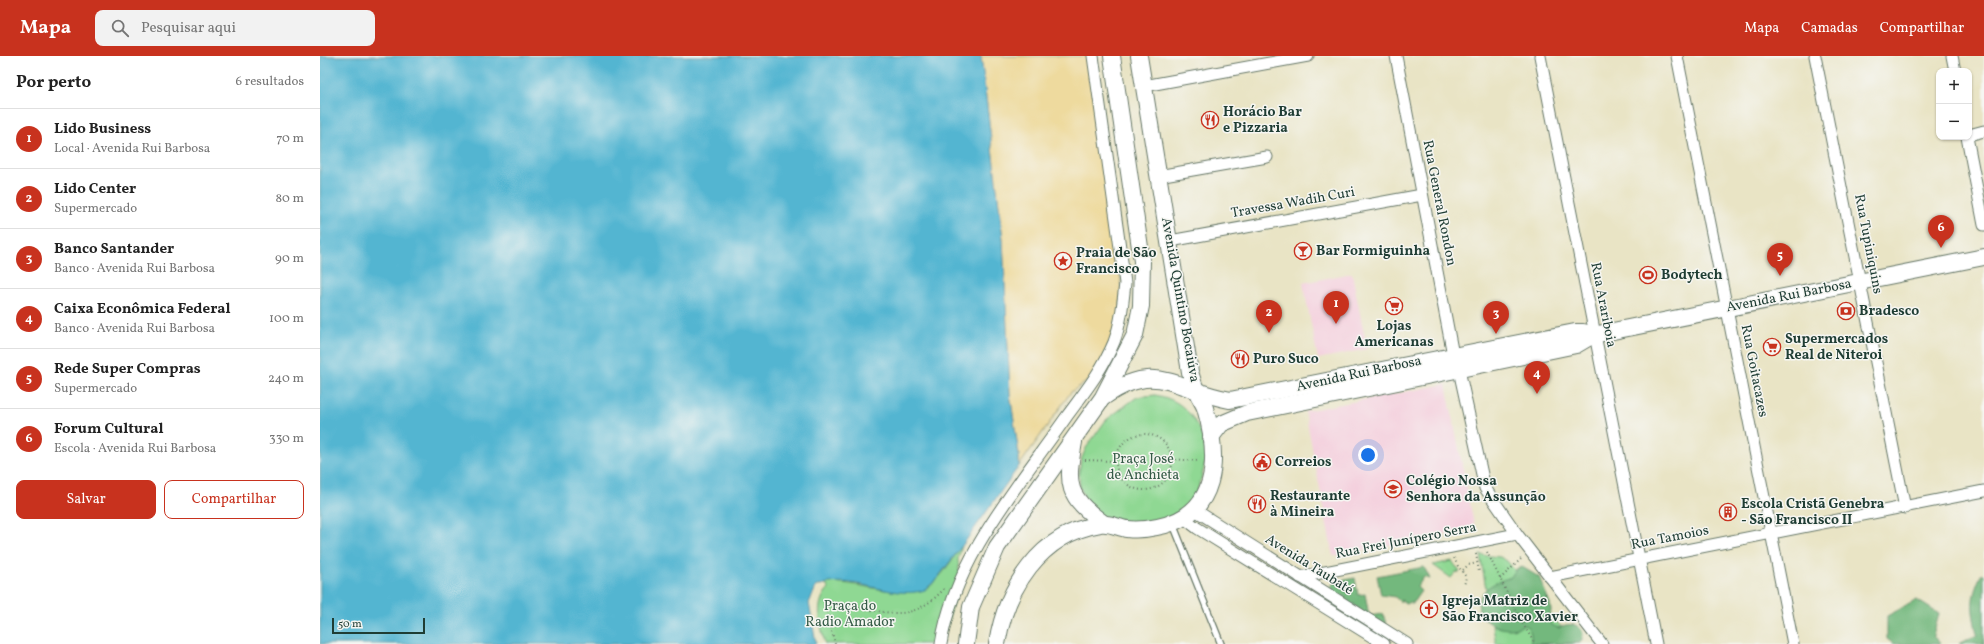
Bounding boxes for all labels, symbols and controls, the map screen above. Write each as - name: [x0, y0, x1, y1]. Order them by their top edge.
- search box: [95, 10, 375, 46]
- text: Mapa: [20, 15, 71, 41]
- icon: search: [109, 17, 131, 39]
- text: Pesquisar aqui: [141, 18, 236, 39]
- text: Mapa: [1744, 19, 1779, 38]
- text: Camadas: [1801, 19, 1858, 38]
- text: Compartilhar: [1880, 19, 1964, 38]
- map controls: [1936, 68, 1972, 140]
- button: +: [1936, 68, 1972, 104]
- text: Por perto: [16, 71, 91, 94]
- text: 6 resultados: [236, 73, 304, 91]
- place label: Horácio Bar e Pizzaria: [1223, 103, 1302, 138]
- button: −: [1936, 104, 1972, 140]
- restaurant icon: Horácio Bar e Pizzaria: [1200, 110, 1220, 130]
- text: Lido Business: [54, 119, 151, 140]
- text: 1: [26, 130, 32, 148]
- text: 70 m: [276, 130, 304, 148]
- street label: Rua General Rondon: [1417, 138, 1461, 268]
- text: Local · Avenida Rui Barbosa: [54, 140, 210, 158]
- text: Lido Center: [54, 179, 136, 200]
- street label: Travessa Wadih Curi: [1229, 183, 1357, 223]
- text: 2: [26, 190, 32, 208]
- text: 80 m: [275, 190, 304, 208]
- street label: Rua Tupiniquins: [1849, 193, 1887, 295]
- text: Supermercado: [54, 200, 137, 218]
- pin: 6: [1928, 215, 1954, 248]
- street label: Avenida Quintino Bocaiúva: [1156, 216, 1204, 384]
- text: Banco Santander: [54, 239, 174, 260]
- bar icon: Bar Formiguinha: [1293, 241, 1313, 261]
- place label: Bar Formiguinha: [1316, 242, 1431, 261]
- pin: 5: [1767, 243, 1793, 276]
- place label: Praia de São Francisco: [1076, 244, 1157, 279]
- text: 3: [26, 250, 32, 268]
- text: 90 m: [275, 250, 304, 268]
- place icon: Praia de São Francisco: [1053, 251, 1073, 271]
- text: Banco · Avenida Rui Barbosa: [54, 260, 215, 278]
- street label: Rua Arariboia: [1585, 261, 1621, 349]
- sports icon: Bodytech: [1638, 265, 1658, 285]
- place label: Bodytech: [1661, 266, 1723, 285]
- street label: Avenida Rui Barbosa: [1725, 275, 1853, 317]
- pin: 1: [1323, 291, 1349, 324]
- supermarket icon: Lojas Americanas: [1384, 296, 1404, 316]
- text: Caixa Econômica Federal: [54, 299, 231, 320]
- pin: 2: [1256, 300, 1282, 333]
- pin: 3: [1483, 301, 1509, 334]
- bank icon: Bradesco: [1836, 301, 1856, 321]
- place label: Bradesco: [1859, 302, 1919, 321]
- text: 4: [25, 310, 33, 328]
- text: 100 m: [269, 310, 304, 328]
- place label: Lojas Americanas: [1354, 317, 1434, 352]
- text: Banco · Avenida Rui Barbosa: [54, 320, 215, 338]
- street label: Rua Goitacazes: [1736, 323, 1772, 419]
- place label: Supermercados Real de Niteroi: [1785, 330, 1888, 365]
- supermarket icon: Supermercados Real de Niteroi: [1762, 337, 1782, 357]
- restaurant icon: Puro Suco: [1230, 349, 1250, 369]
- place label: Puro Suco: [1253, 350, 1319, 369]
- street label: Avenida Rui Barbosa: [1295, 351, 1423, 397]
- text: Rede Super Compras: [54, 359, 201, 380]
- pin: 4: [1524, 361, 1550, 394]
- text: 5: [26, 370, 32, 388]
- text: 240 m: [268, 370, 304, 388]
- text: Supermercado: [54, 380, 137, 398]
- text: Forum Cultural: [54, 419, 163, 440]
- text: 6: [25, 430, 33, 448]
- text: 330 m: [269, 430, 304, 448]
- text: Escola · Avenida Rui Barbosa: [54, 440, 216, 458]
- your location: [1358, 445, 1378, 465]
- park label: Praça José de Anchieta: [1107, 450, 1179, 485]
- public building icon: Correios: [1252, 452, 1272, 472]
- place label: Correios: [1275, 453, 1332, 472]
- place label: Colégio Nossa Senhora da Assunção: [1406, 472, 1546, 507]
- school or university icon: Colégio Nossa Senhora da Assunção: [1383, 479, 1403, 499]
- button: Salvar: [16, 480, 156, 519]
- button: Compartilhar: [164, 480, 304, 519]
- place label: Restaurante à Mineira: [1270, 487, 1350, 522]
- restaurant icon: Restaurante à Mineira: [1247, 494, 1267, 514]
- place label: Escola Cristã Genebra - São Francisco II: [1741, 495, 1885, 530]
- building icon: Escola Cristã Genebra - São Francisco II: [1718, 502, 1738, 522]
- street label: Rua Frei Junípero Serra: [1334, 518, 1478, 564]
- street label: Rua Tamoios: [1630, 521, 1710, 555]
- street label: Avenida Taubaté: [1261, 530, 1357, 600]
- place label: Igreja Matriz de São Francisco Xavier: [1442, 592, 1578, 627]
- park label: Praça do Radio Amador: [805, 597, 895, 632]
- church icon: Igreja Matriz de São Francisco Xavier: [1419, 599, 1439, 619]
- scale bar: [332, 616, 425, 635]
- text: 50 m: [338, 617, 362, 632]

